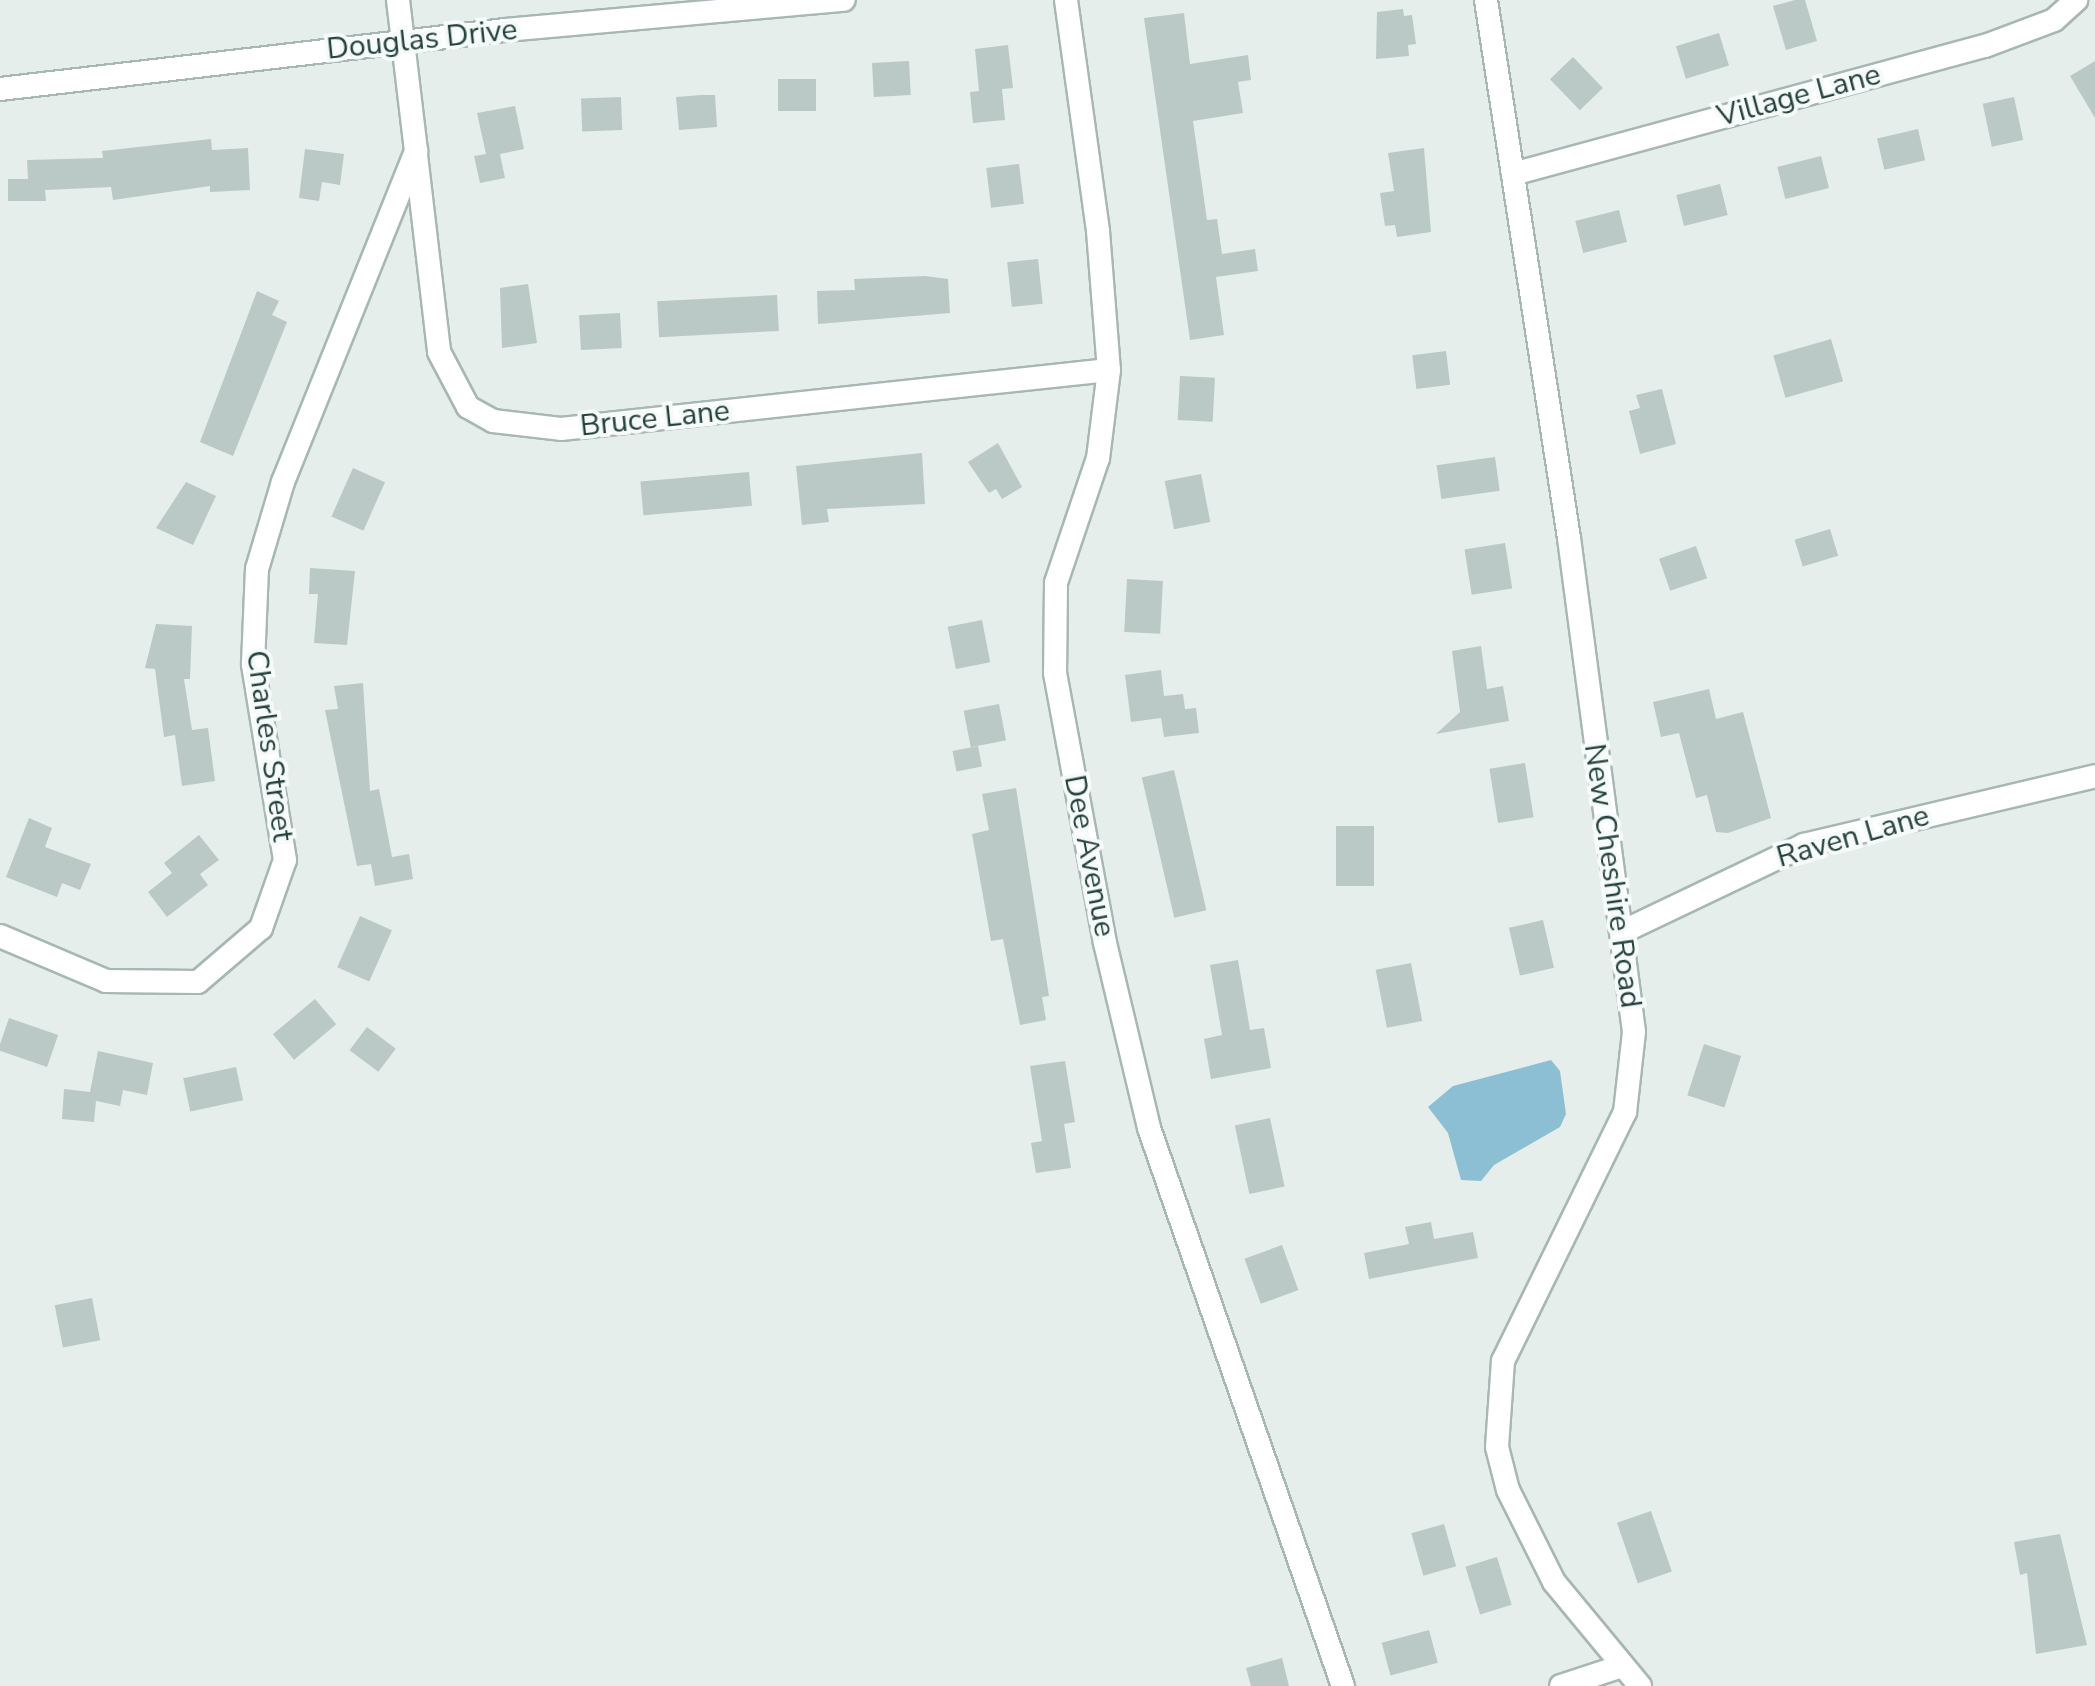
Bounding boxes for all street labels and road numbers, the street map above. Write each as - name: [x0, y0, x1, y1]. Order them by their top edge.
- street label: Douglas Drive: [325, 12, 519, 68]
- street label: Village Lane: [1713, 57, 1885, 135]
- street label: Bruce Lane: [578, 393, 732, 445]
- street label: Charles Street: [238, 648, 300, 844]
- street label: New Cheshire Road: [1576, 742, 1648, 1010]
- street label: Dee Avenue: [1056, 772, 1122, 940]
- street label: Raven Lane: [1773, 798, 1933, 876]

